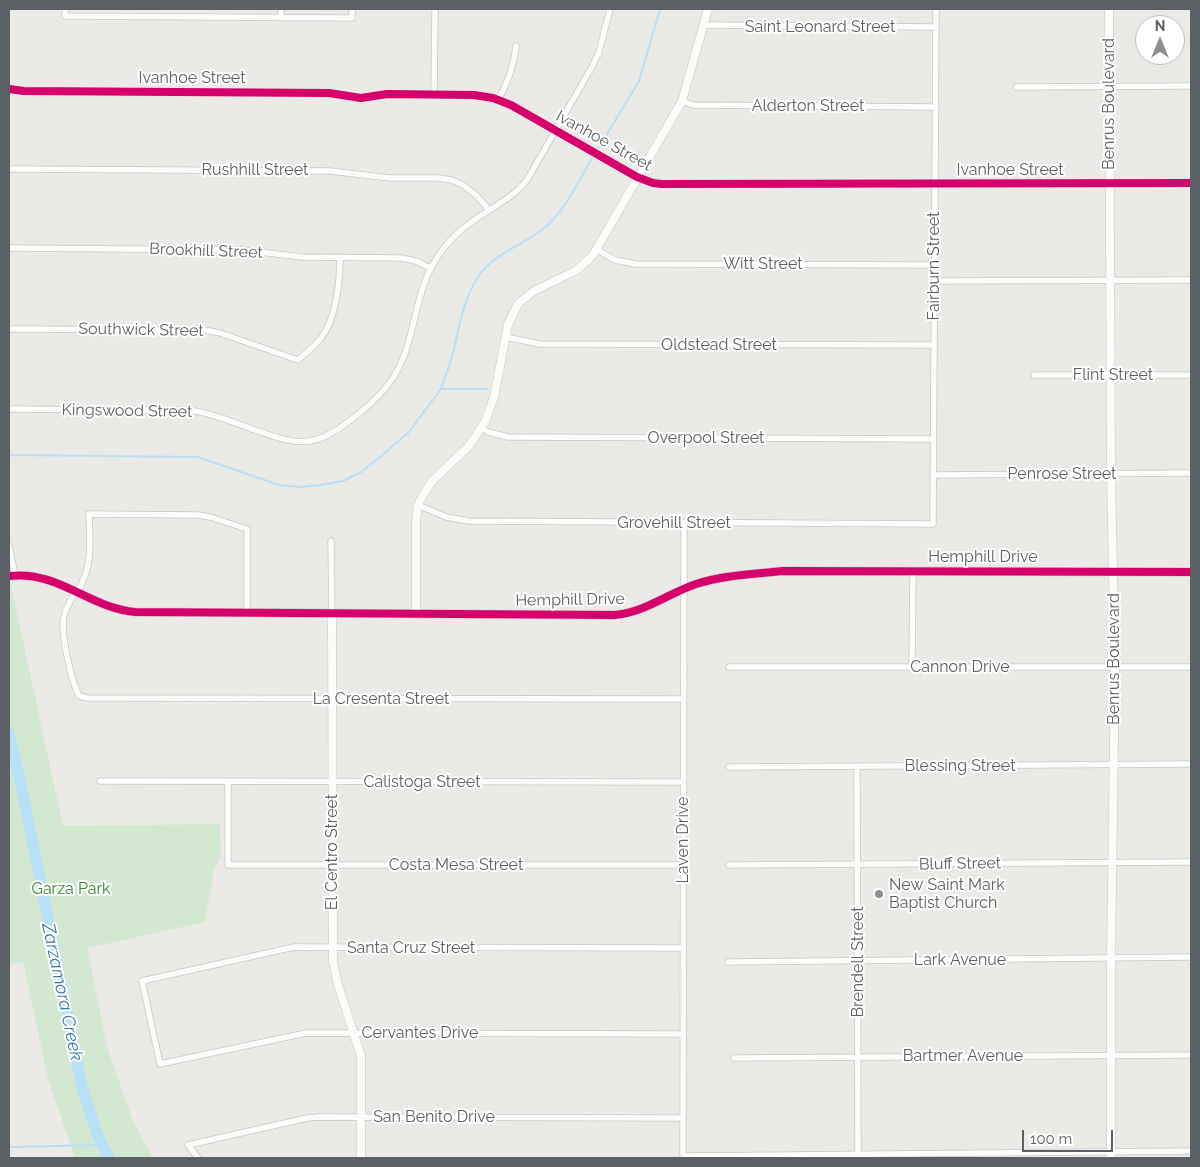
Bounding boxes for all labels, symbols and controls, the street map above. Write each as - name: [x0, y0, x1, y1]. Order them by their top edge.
- north arrow: [1135, 15, 1185, 65]
- street label: Saint Leonard Street: [745, 17, 895, 37]
- text: N: [1155, 18, 1165, 34]
- street label: Benrus Boulevard: [1099, 38, 1119, 170]
- street label: Ivanhoe Street: [138, 68, 246, 88]
- street label: Alderton Street: [752, 96, 864, 116]
- street label: Ivanhoe Street: [553, 107, 655, 175]
- street label: Rushhill Street: [202, 160, 308, 180]
- street label: Ivanhoe Street: [956, 160, 1064, 180]
- street label: Fairburn Street: [924, 212, 944, 320]
- street label: Brookhill Street: [149, 239, 263, 263]
- street label: Witt Street: [723, 254, 803, 274]
- street label: Southwick Street: [78, 319, 204, 341]
- street label: Oldstead Street: [661, 335, 777, 355]
- street label: Flint Street: [1073, 365, 1153, 385]
- street label: Kingswood Street: [61, 400, 193, 422]
- street label: Overpool Street: [648, 428, 764, 448]
- street label: Penrose Street: [1008, 464, 1116, 484]
- street label: Grovehill Street: [617, 513, 731, 533]
- street label: Hemphill Drive: [928, 547, 1038, 567]
- street label: Hemphill Drive: [515, 589, 625, 611]
- street label: Benrus Boulevard: [1104, 593, 1124, 725]
- street label: Cannon Drive: [910, 657, 1010, 677]
- street label: La Cresenta Street: [313, 689, 449, 709]
- street label: Blessing Street: [905, 756, 1015, 776]
- street label: Calistoga Street: [363, 772, 481, 792]
- street label: El Centro Street: [322, 794, 342, 910]
- street label: Laven Drive: [673, 796, 693, 884]
- street label: Bluff Street: [919, 854, 1001, 874]
- street label: Costa Mesa Street: [389, 855, 523, 875]
- place label: New Saint Mark Baptist Church: [889, 875, 1005, 913]
- park label: Garza Park: [31, 879, 111, 899]
- marker: New Saint Mark Baptist Church: [873, 888, 885, 900]
- street label: Brendell Street: [848, 906, 868, 1018]
- water label: Zarzamora Creek: [37, 921, 87, 1063]
- street label: Santa Cruz Street: [347, 938, 475, 958]
- street label: Lark Avenue: [914, 950, 1006, 970]
- street label: Cervantes Drive: [362, 1023, 478, 1043]
- street label: Bartmer Avenue: [903, 1046, 1023, 1066]
- street label: San Benito Drive: [373, 1107, 495, 1127]
- scale bar: [1025, 1120, 1116, 1152]
- text: 100 m: [1030, 1130, 1072, 1148]

